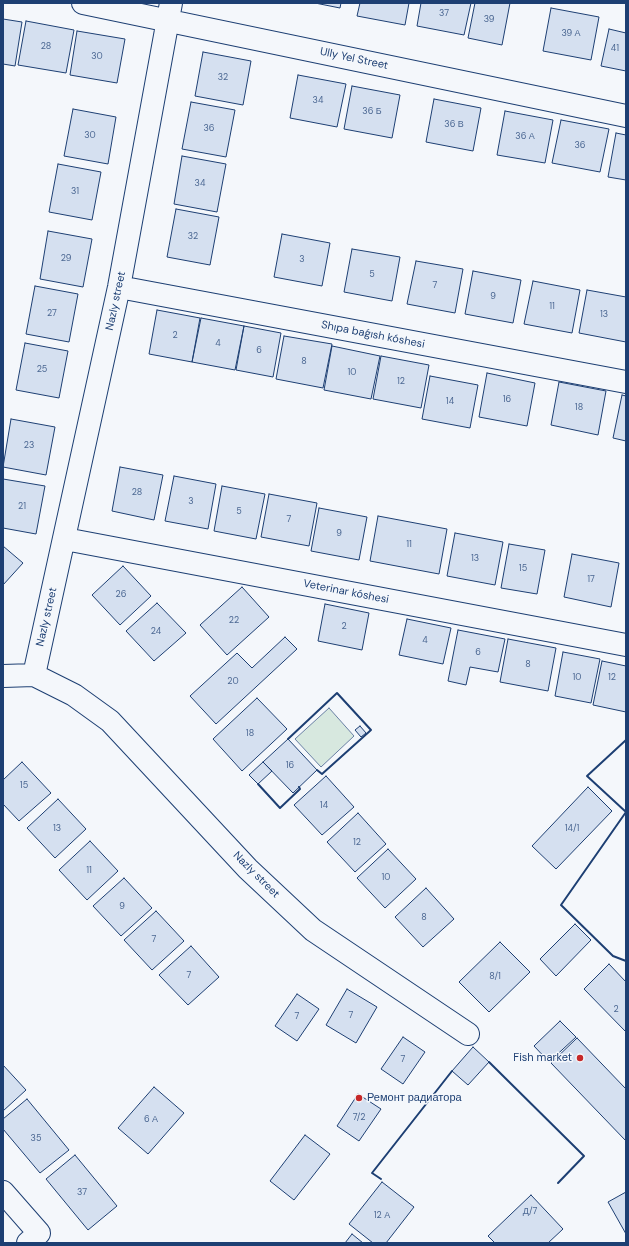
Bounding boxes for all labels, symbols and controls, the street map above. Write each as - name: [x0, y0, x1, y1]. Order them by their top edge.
- house number: 37: [439, 9, 449, 19]
- house number: 39: [484, 15, 494, 25]
- house number: 39 А: [561, 29, 581, 39]
- house number: 28: [41, 42, 51, 52]
- house number: 41: [611, 44, 619, 54]
- street label: Ully Yel Street: [319, 45, 389, 73]
- house number: 30: [91, 52, 103, 62]
- house number: 32: [218, 73, 228, 83]
- house number: 34: [313, 96, 323, 106]
- house number: 36 Б: [362, 107, 382, 117]
- house number: 36 В: [444, 120, 464, 130]
- house number: 36: [204, 124, 214, 134]
- house number: 30: [84, 131, 96, 141]
- house number: 36 А: [515, 132, 535, 142]
- house number: 36: [575, 141, 585, 151]
- house number: 34: [195, 179, 205, 189]
- house number: 31: [71, 187, 79, 197]
- house number: 32: [188, 232, 198, 242]
- house number: 29: [61, 254, 71, 264]
- house number: 3: [299, 255, 305, 265]
- street label: Nazly street: [103, 270, 129, 332]
- house number: 5: [369, 270, 375, 280]
- house number: 7: [433, 281, 437, 291]
- house number: 9: [490, 292, 496, 302]
- house number: 11: [549, 302, 555, 312]
- house number: 27: [47, 309, 57, 319]
- house number: 13: [600, 310, 608, 320]
- street label: Shıpa baǵısh kóshesi: [320, 318, 426, 352]
- house number: 2: [172, 331, 178, 341]
- house number: 4: [215, 339, 221, 349]
- house number: 6: [256, 346, 262, 356]
- house number: 8: [301, 357, 307, 367]
- house number: 25: [37, 365, 47, 375]
- house number: 10: [348, 368, 356, 378]
- house number: 12: [397, 377, 405, 387]
- house number: 16: [503, 395, 511, 405]
- house number: 14: [446, 397, 454, 407]
- house number: 18: [575, 403, 583, 413]
- house number: 23: [24, 441, 34, 451]
- house number: 28: [132, 488, 142, 498]
- house number: 3: [188, 497, 194, 507]
- house number: 21: [18, 502, 26, 512]
- house number: 5: [236, 507, 242, 517]
- house number: 7: [287, 515, 291, 525]
- house number: 9: [336, 529, 342, 539]
- house number: 11: [406, 540, 412, 550]
- house number: 13: [471, 554, 479, 564]
- house number: 15: [519, 564, 527, 574]
- house number: 17: [587, 575, 595, 585]
- street label: Veterinar kóshesi: [302, 577, 390, 607]
- street label: Nazly street: [34, 586, 60, 648]
- house number: 26: [116, 590, 126, 600]
- house number: 22: [229, 616, 239, 626]
- house number: 2: [341, 622, 347, 632]
- house number: 24: [151, 627, 161, 637]
- house number: 4: [422, 636, 428, 646]
- house number: 6: [475, 648, 481, 658]
- house number: 8: [525, 660, 531, 670]
- house number: 10: [573, 673, 581, 683]
- house number: 12: [608, 673, 616, 683]
- house number: 20: [227, 677, 239, 687]
- house number: 18: [246, 729, 254, 739]
- house number: 16: [286, 761, 294, 771]
- house number: 15: [20, 781, 28, 791]
- house number: 14: [320, 801, 328, 811]
- house number: 13: [53, 824, 61, 834]
- house number: 14/1: [565, 824, 579, 834]
- house number: 12: [353, 838, 361, 848]
- street label: Nazly street: [230, 849, 282, 901]
- house number: 11: [86, 866, 92, 876]
- house number: 10: [382, 873, 390, 883]
- house number: 9: [119, 902, 125, 912]
- house number: 8: [421, 913, 427, 923]
- house number: 7: [152, 935, 156, 945]
- house number: 7: [187, 971, 191, 981]
- house number: 8/1: [489, 972, 501, 982]
- house number: 2: [613, 1005, 619, 1015]
- house number: 7: [349, 1011, 353, 1021]
- house number: 7: [295, 1012, 299, 1022]
- place label: Fish market: [513, 1051, 572, 1065]
- marker: Fish market: [575, 1053, 585, 1063]
- house number: 7: [401, 1055, 405, 1065]
- place label: Ремонт радиатора: [367, 1091, 462, 1105]
- marker: Ремонт радиатора: [354, 1093, 364, 1103]
- house number: 7/2: [353, 1113, 365, 1123]
- house number: 6 А: [144, 1115, 158, 1125]
- house number: 35: [31, 1134, 41, 1144]
- house number: 37: [77, 1188, 87, 1198]
- house number: Д/7: [523, 1207, 537, 1217]
- house number: 12 А: [374, 1211, 390, 1221]

